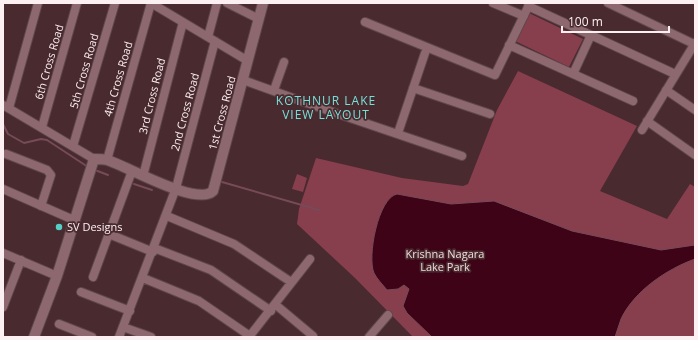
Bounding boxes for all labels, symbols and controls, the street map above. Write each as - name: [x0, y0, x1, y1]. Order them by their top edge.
- scale bar: [562, 8, 669, 34]
- text: 100 m: [568, 13, 603, 30]
- street label: 6th Cross Road: [31, 23, 66, 101]
- street label: 5th Cross Road: [66, 32, 101, 110]
- street label: 4th Cross Road: [100, 40, 135, 118]
- street label: 3rd Cross Road: [135, 56, 168, 136]
- street label: 2nd Cross Road: [167, 71, 202, 153]
- street label: 1st Cross Road: [204, 74, 239, 151]
- district label: KOTHNUR LAKE VIEW LAYOUT: [276, 92, 376, 123]
- place label: SV Designs: [67, 219, 123, 234]
- marker: SV Designs: [54, 222, 64, 232]
- park label: Krishna Nagara Lake Park: [406, 246, 484, 274]

